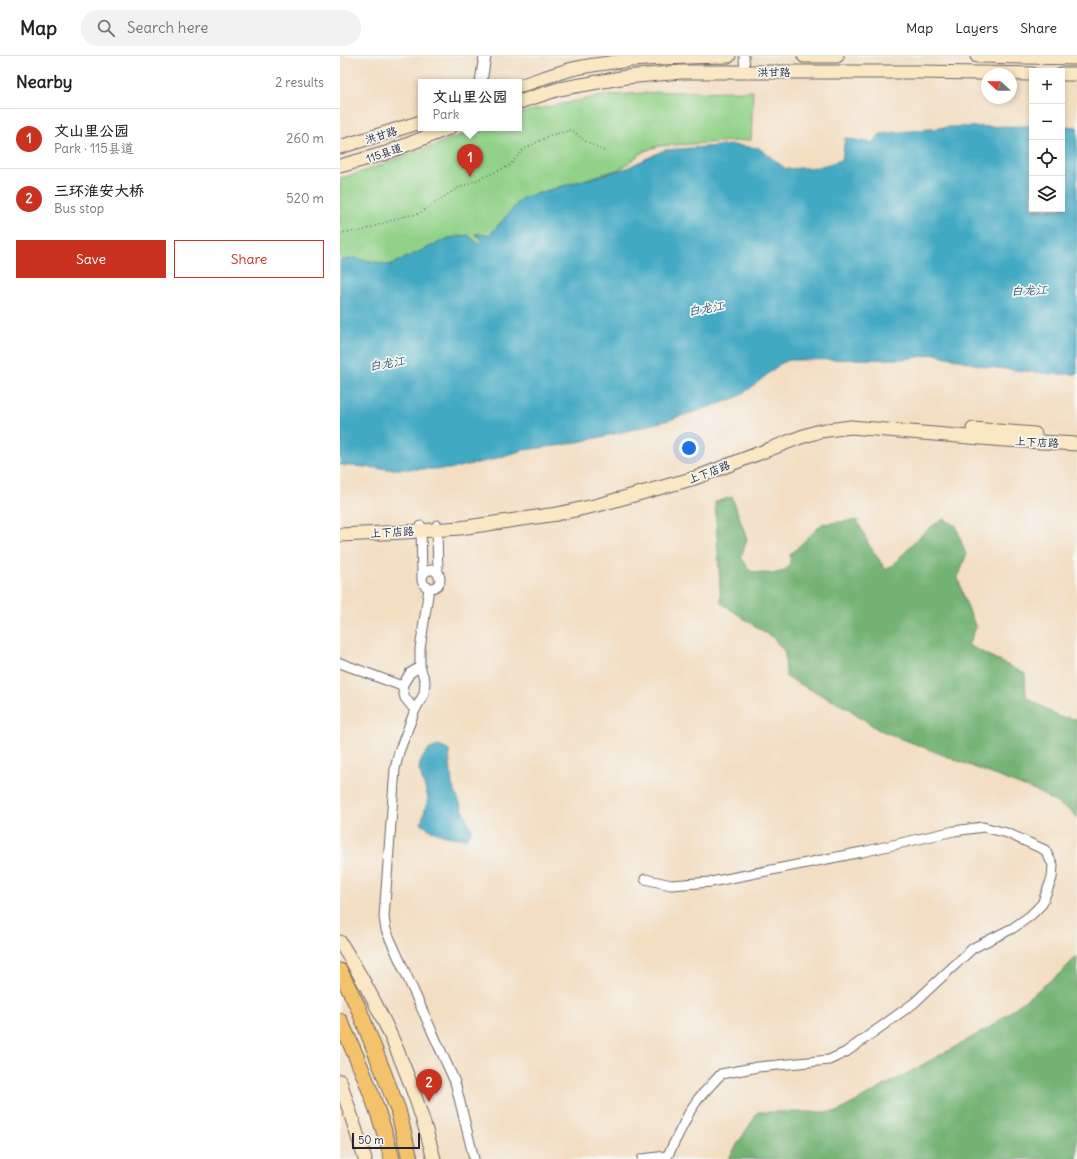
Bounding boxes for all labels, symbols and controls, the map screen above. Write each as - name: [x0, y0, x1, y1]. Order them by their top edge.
- search box: [81, 10, 361, 46]
- text: Map: [20, 16, 57, 40]
- icon: search: [95, 17, 117, 39]
- text: Search here: [127, 18, 208, 37]
- text: Map: [906, 19, 933, 37]
- text: Layers: [955, 19, 998, 37]
- text: Share: [1020, 19, 1057, 37]
- street label: 洪甘路: [758, 65, 791, 79]
- north arrow: [981, 68, 1017, 104]
- map controls: [1029, 68, 1065, 212]
- button: +: [1029, 68, 1065, 104]
- text: Nearby: [16, 71, 72, 93]
- text: 2 results: [275, 74, 324, 91]
- popup: [418, 79, 522, 131]
- text: 文山里公园: [432, 87, 508, 106]
- button: −: [1029, 104, 1065, 140]
- text: Park: [432, 106, 459, 123]
- text: 文山里公园: [54, 121, 129, 140]
- street label: 洪甘路: [363, 123, 399, 147]
- text: 1: [26, 130, 32, 147]
- text: 260 m: [286, 130, 324, 147]
- text: Park · 115县道: [54, 140, 134, 157]
- street label: 115县道: [364, 140, 404, 166]
- button: locate: [1029, 140, 1065, 176]
- pin: 1: [457, 144, 483, 177]
- button: layers: [1029, 176, 1065, 212]
- text: 三环淮安大桥: [54, 181, 144, 200]
- text: 2: [25, 190, 33, 207]
- text: 520 m: [286, 190, 324, 207]
- text: Bus stop: [54, 200, 104, 217]
- button: Save: [16, 240, 166, 278]
- button: Share: [174, 240, 324, 278]
- water label: 白龙江: [1011, 282, 1048, 298]
- water label: 白龙江: [687, 297, 726, 319]
- water label: 白龙江: [368, 352, 407, 374]
- street label: 上下店路: [1015, 434, 1059, 450]
- your location: [679, 438, 699, 458]
- street label: 上下店路: [686, 458, 732, 486]
- street label: 上下店路: [370, 524, 414, 540]
- pin: 2: [416, 1069, 442, 1102]
- scale bar: [352, 1131, 420, 1150]
- text: 50 m: [358, 1133, 384, 1147]

